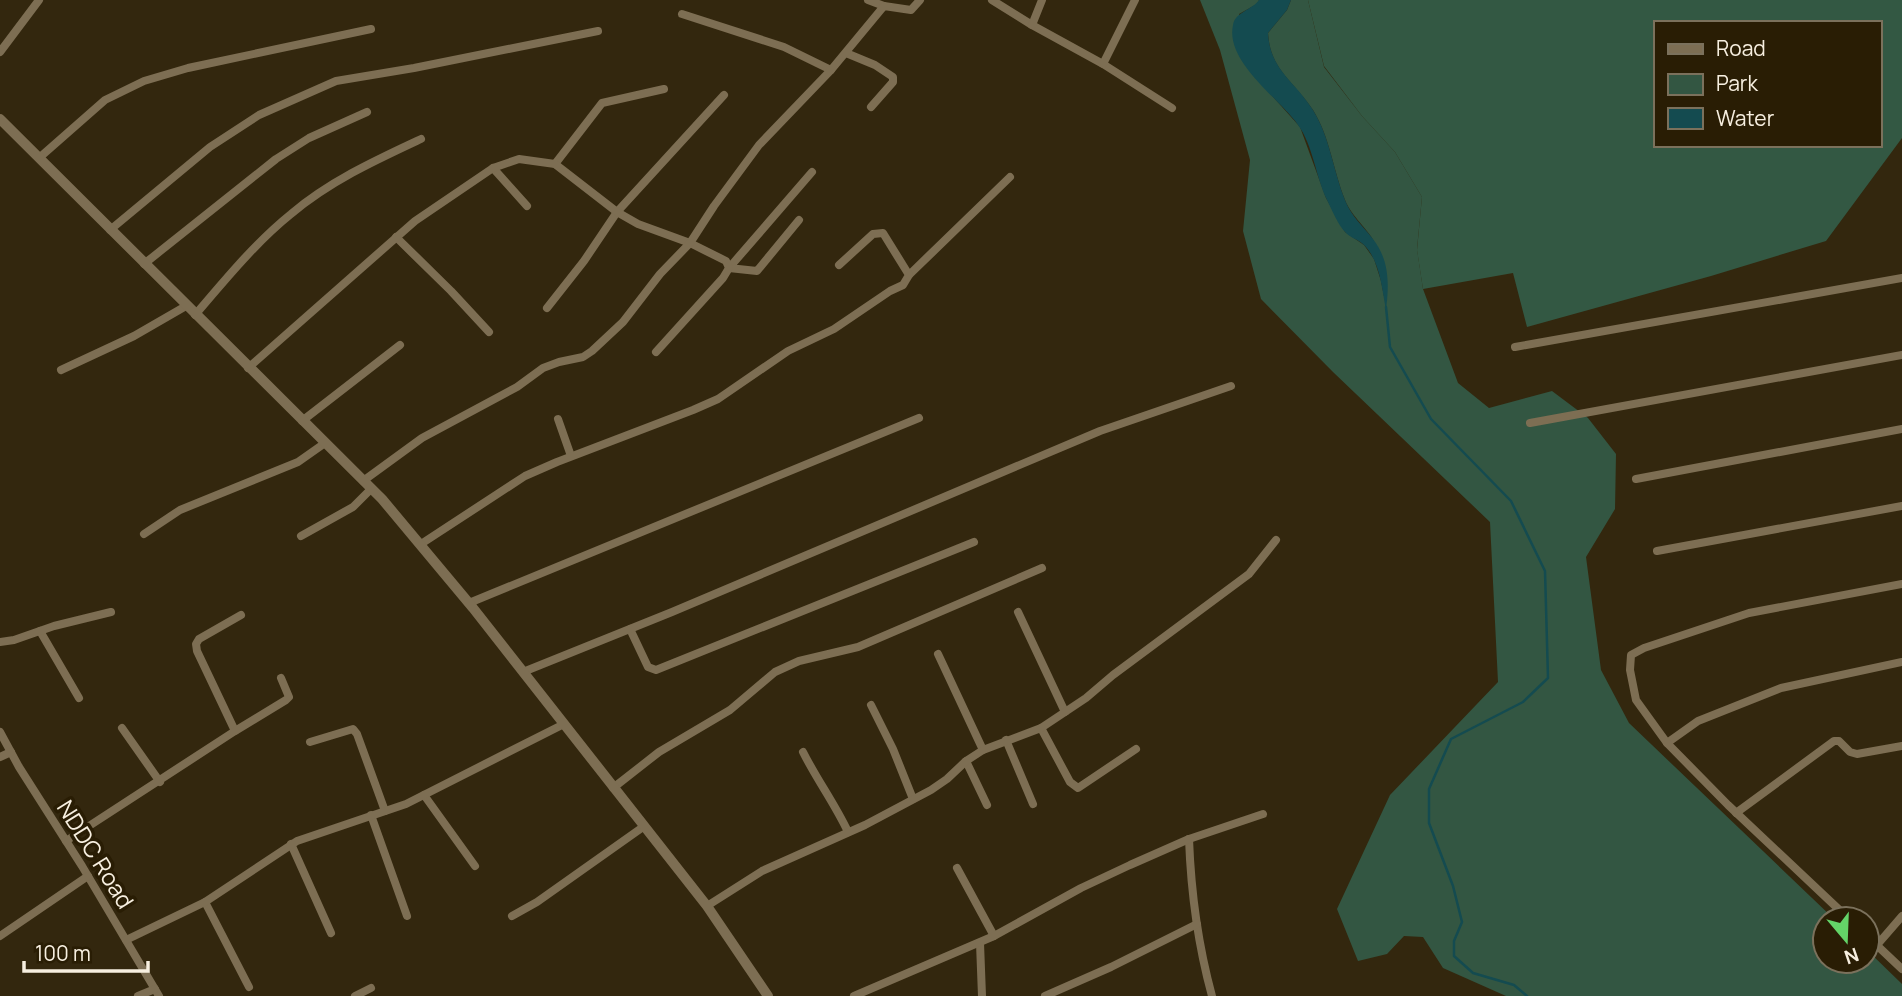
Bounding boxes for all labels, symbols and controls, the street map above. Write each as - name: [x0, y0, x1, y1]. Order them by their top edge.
- legend: [1654, 21, 1881, 147]
- text: Road: [1716, 34, 1766, 62]
- text: Park: [1716, 69, 1758, 97]
- text: Water: [1716, 104, 1775, 132]
- street label: NDDC Road: [50, 794, 142, 914]
- north arrow: [1811, 905, 1881, 975]
- scale bar: [24, 930, 149, 974]
- text: 100 m: [35, 939, 91, 967]
- text: N: [1841, 942, 1862, 971]

